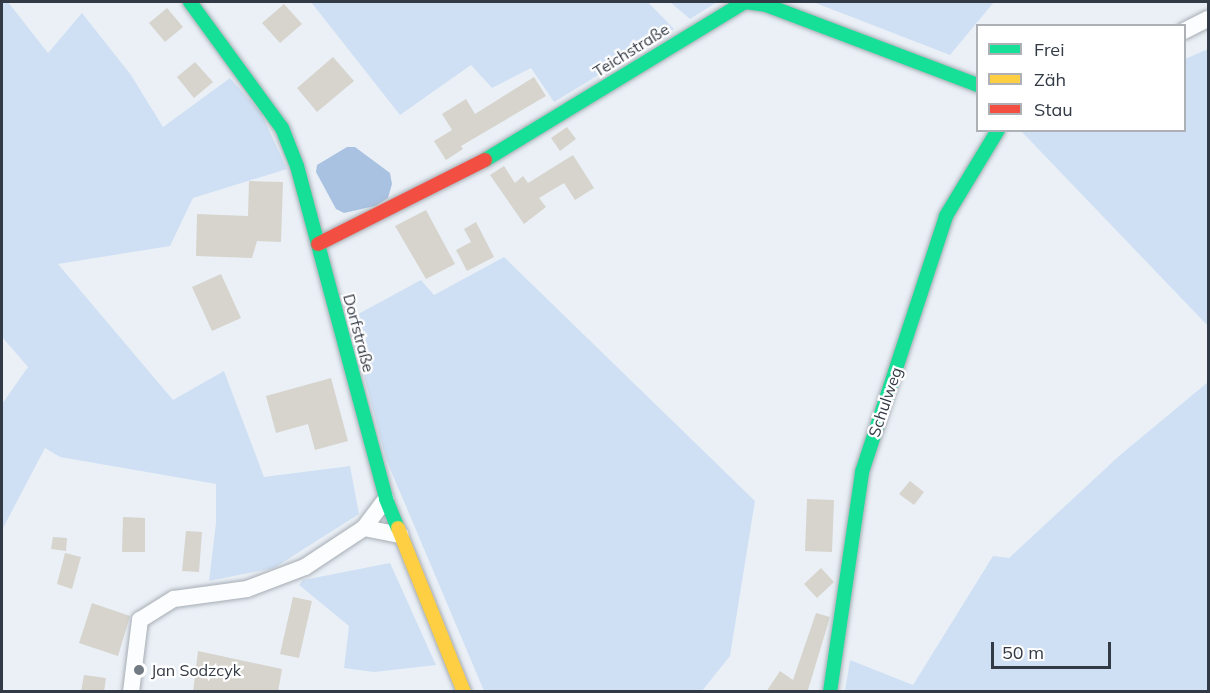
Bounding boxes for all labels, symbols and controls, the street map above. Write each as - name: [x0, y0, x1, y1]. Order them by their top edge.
- street label: Teichstraße: [589, 19, 673, 81]
- legend: [976, 24, 1186, 132]
- text: Frei: [1034, 38, 1064, 61]
- text: Zäh: [1034, 68, 1066, 91]
- text: Stau: [1034, 98, 1073, 121]
- street label: Dorfstraße: [339, 292, 379, 374]
- street label: Schulweg: [864, 365, 906, 439]
- scale bar: [994, 630, 1114, 668]
- text: 50 m: [1002, 641, 1044, 664]
- place label: Jan Sodzcyk: [151, 660, 241, 680]
- marker: Jan Sodzcyk: [132, 663, 146, 677]

